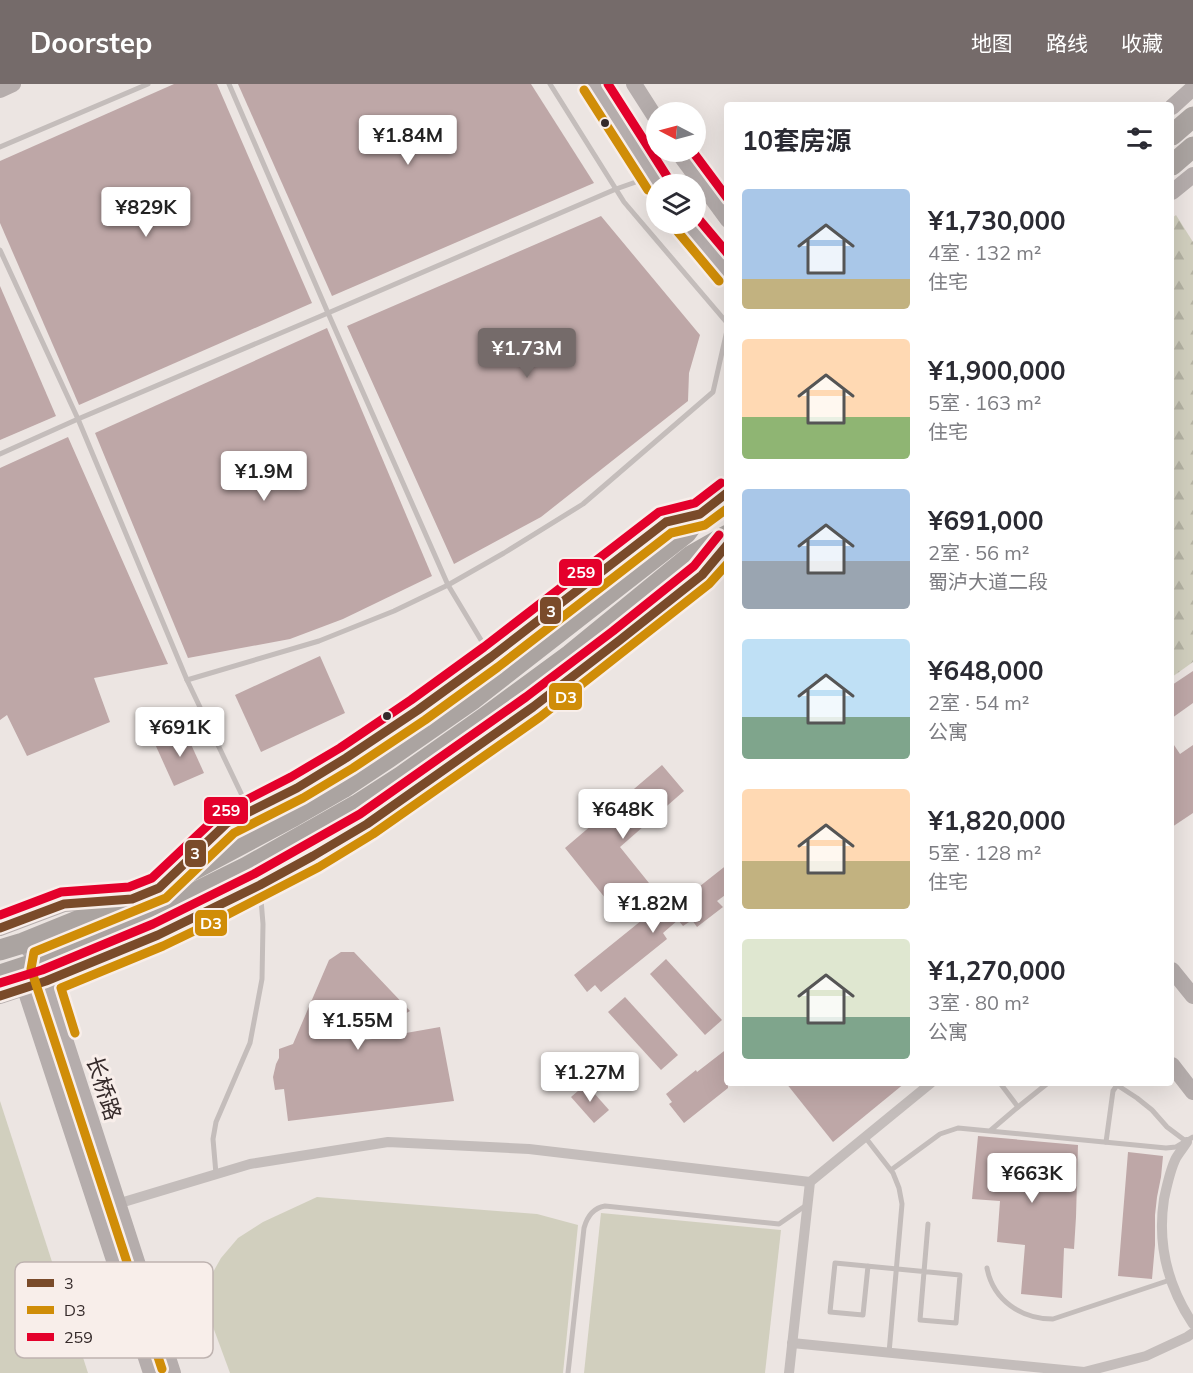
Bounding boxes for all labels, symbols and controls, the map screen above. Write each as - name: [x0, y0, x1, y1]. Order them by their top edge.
- text: Doorstep: [30, 25, 152, 60]
- text: 地图: [971, 30, 1013, 56]
- text: 路线: [1046, 30, 1088, 56]
- text: 收藏: [1121, 30, 1163, 56]
- north arrow: [646, 102, 706, 162]
- map controls: [646, 102, 706, 234]
- pin: ¥1.84M: [359, 115, 457, 166]
- unlabelled marker: [599, 117, 611, 129]
- text: ¥1.84M: [373, 122, 443, 147]
- icon: filters: [1123, 122, 1156, 155]
- text: 10套房源: [742, 124, 851, 157]
- button: layers: [646, 174, 706, 234]
- pin: ¥829K: [104, 187, 188, 238]
- text: ¥829K: [115, 194, 177, 219]
- text: ¥1,730,000: [928, 204, 1066, 237]
- icon: home: [790, 213, 862, 285]
- text: 4室 · 132 m²: [928, 240, 1041, 265]
- text: 住宅: [928, 269, 968, 294]
- pin: ¥1.73M: [478, 328, 576, 379]
- text: ¥1.73M: [492, 335, 562, 360]
- text: ¥1,900,000: [928, 354, 1066, 387]
- icon: home: [790, 363, 862, 435]
- text: 5室 · 163 m²: [928, 390, 1041, 415]
- text: 住宅: [928, 419, 968, 444]
- pin: ¥1.9M: [222, 451, 306, 502]
- text: ¥1.9M: [235, 458, 293, 483]
- text: ¥691,000: [928, 504, 1044, 537]
- icon: home: [790, 513, 862, 585]
- text: 2室 · 56 m²: [928, 540, 1029, 565]
- line badge: 259: [558, 558, 603, 587]
- text: 259: [567, 562, 595, 582]
- text: 蜀泸大道二段: [928, 569, 1048, 594]
- line badge: 3: [539, 596, 562, 625]
- text: 3: [546, 601, 556, 621]
- text: ¥648,000: [928, 654, 1044, 687]
- icon: home: [790, 663, 862, 735]
- line badge: D3: [548, 682, 583, 711]
- text: D3: [555, 687, 577, 707]
- text: 2室 · 54 m²: [928, 690, 1029, 715]
- pin: ¥691K: [138, 707, 222, 758]
- unlabelled marker: [381, 710, 393, 722]
- text: ¥691K: [149, 714, 211, 739]
- text: 公寓: [928, 719, 968, 744]
- pin: ¥648K: [581, 789, 665, 840]
- line badge: 259: [203, 796, 249, 825]
- text: ¥648K: [592, 796, 654, 821]
- text: 259: [212, 800, 240, 820]
- text: ¥1,820,000: [928, 804, 1066, 837]
- icon: home: [790, 813, 862, 885]
- line badge: 3: [184, 839, 207, 868]
- text: 5室 · 128 m²: [928, 840, 1041, 865]
- text: 3: [190, 843, 200, 863]
- text: 住宅: [928, 869, 968, 894]
- pin: ¥1.82M: [604, 883, 702, 934]
- text: ¥1.82M: [618, 890, 688, 915]
- line badge: D3: [194, 909, 228, 937]
- text: D3: [200, 913, 222, 933]
- text: ¥1,270,000: [928, 954, 1066, 987]
- icon: home: [790, 963, 862, 1035]
- text: 3室 · 80 m²: [928, 990, 1029, 1015]
- pin: ¥1.55M: [309, 1000, 407, 1051]
- text: ¥1.55M: [323, 1007, 393, 1032]
- text: 公寓: [928, 1019, 968, 1044]
- street label: 长桥路: [80, 1052, 128, 1124]
- pin: ¥1.27M: [541, 1052, 639, 1103]
- text: ¥1.27M: [555, 1059, 625, 1084]
- pin: ¥663K: [990, 1153, 1074, 1204]
- text: ¥663K: [1001, 1160, 1063, 1185]
- legend: [15, 1262, 213, 1358]
- text: 3: [64, 1273, 74, 1293]
- text: D3: [64, 1300, 86, 1320]
- text: 259: [64, 1327, 93, 1347]

